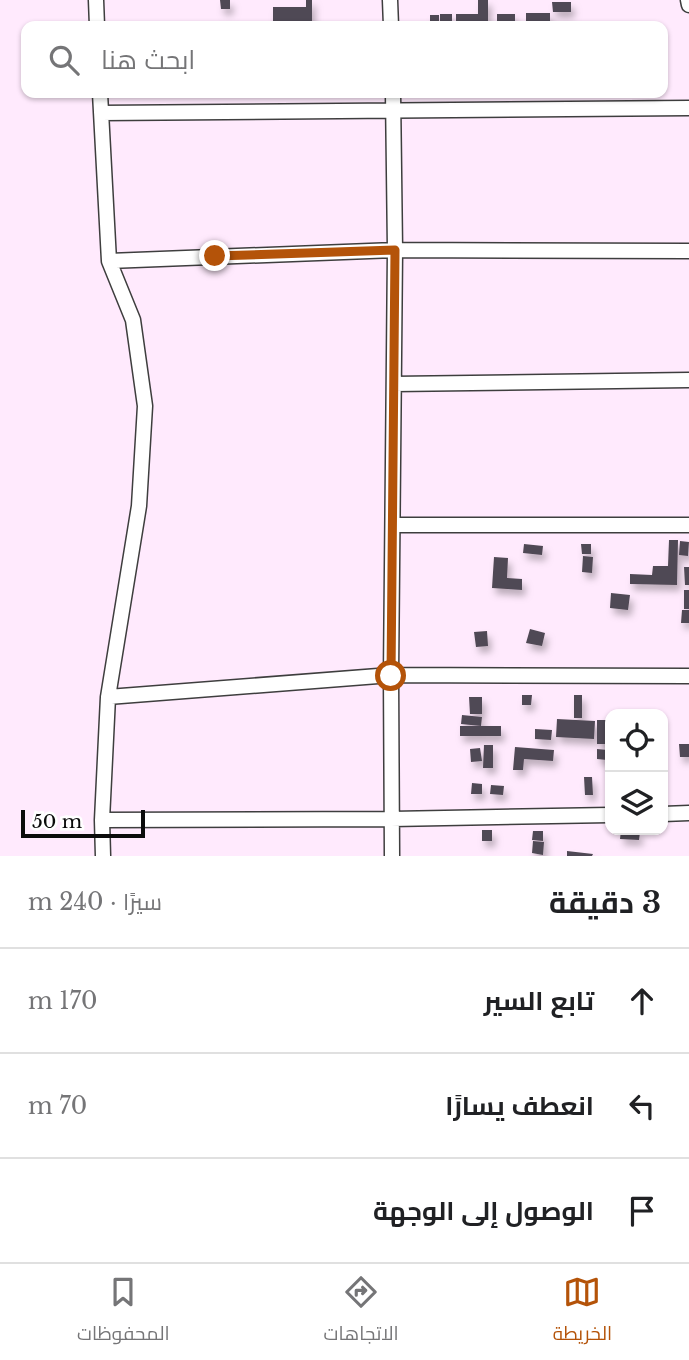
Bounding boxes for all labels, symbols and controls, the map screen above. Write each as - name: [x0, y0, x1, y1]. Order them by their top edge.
- search box: [21, 21, 668, 98]
- icon: search: [45, 41, 83, 79]
- text: ابحث هنا: [101, 44, 195, 76]
- route end: [199, 240, 230, 271]
- route start: [375, 660, 406, 691]
- map controls: [605, 709, 668, 835]
- button: locate: [605, 709, 668, 772]
- button: layers: [605, 772, 668, 835]
- scale bar: [21, 807, 145, 839]
- text: 50 m: [32, 810, 82, 833]
- text: 3 دقيقة: [549, 884, 661, 921]
- text: سيرًا · 240 m: [28, 888, 162, 916]
- icon: ahead: [623, 982, 661, 1020]
- text: تابع السير: [484, 985, 594, 1017]
- text: 170 m: [28, 987, 98, 1015]
- icon: left: [623, 1087, 661, 1125]
- text: انعطف يسارًا: [445, 1090, 594, 1122]
- text: 70 m: [28, 1092, 87, 1120]
- icon: arrive: [623, 1192, 661, 1230]
- text: الوصول إلى الوجهة: [373, 1195, 594, 1227]
- tab: المحفوظات: [77, 1273, 170, 1351]
- tab: الاتجاهات: [323, 1273, 399, 1351]
- tab: الخريطة: [553, 1273, 612, 1351]

